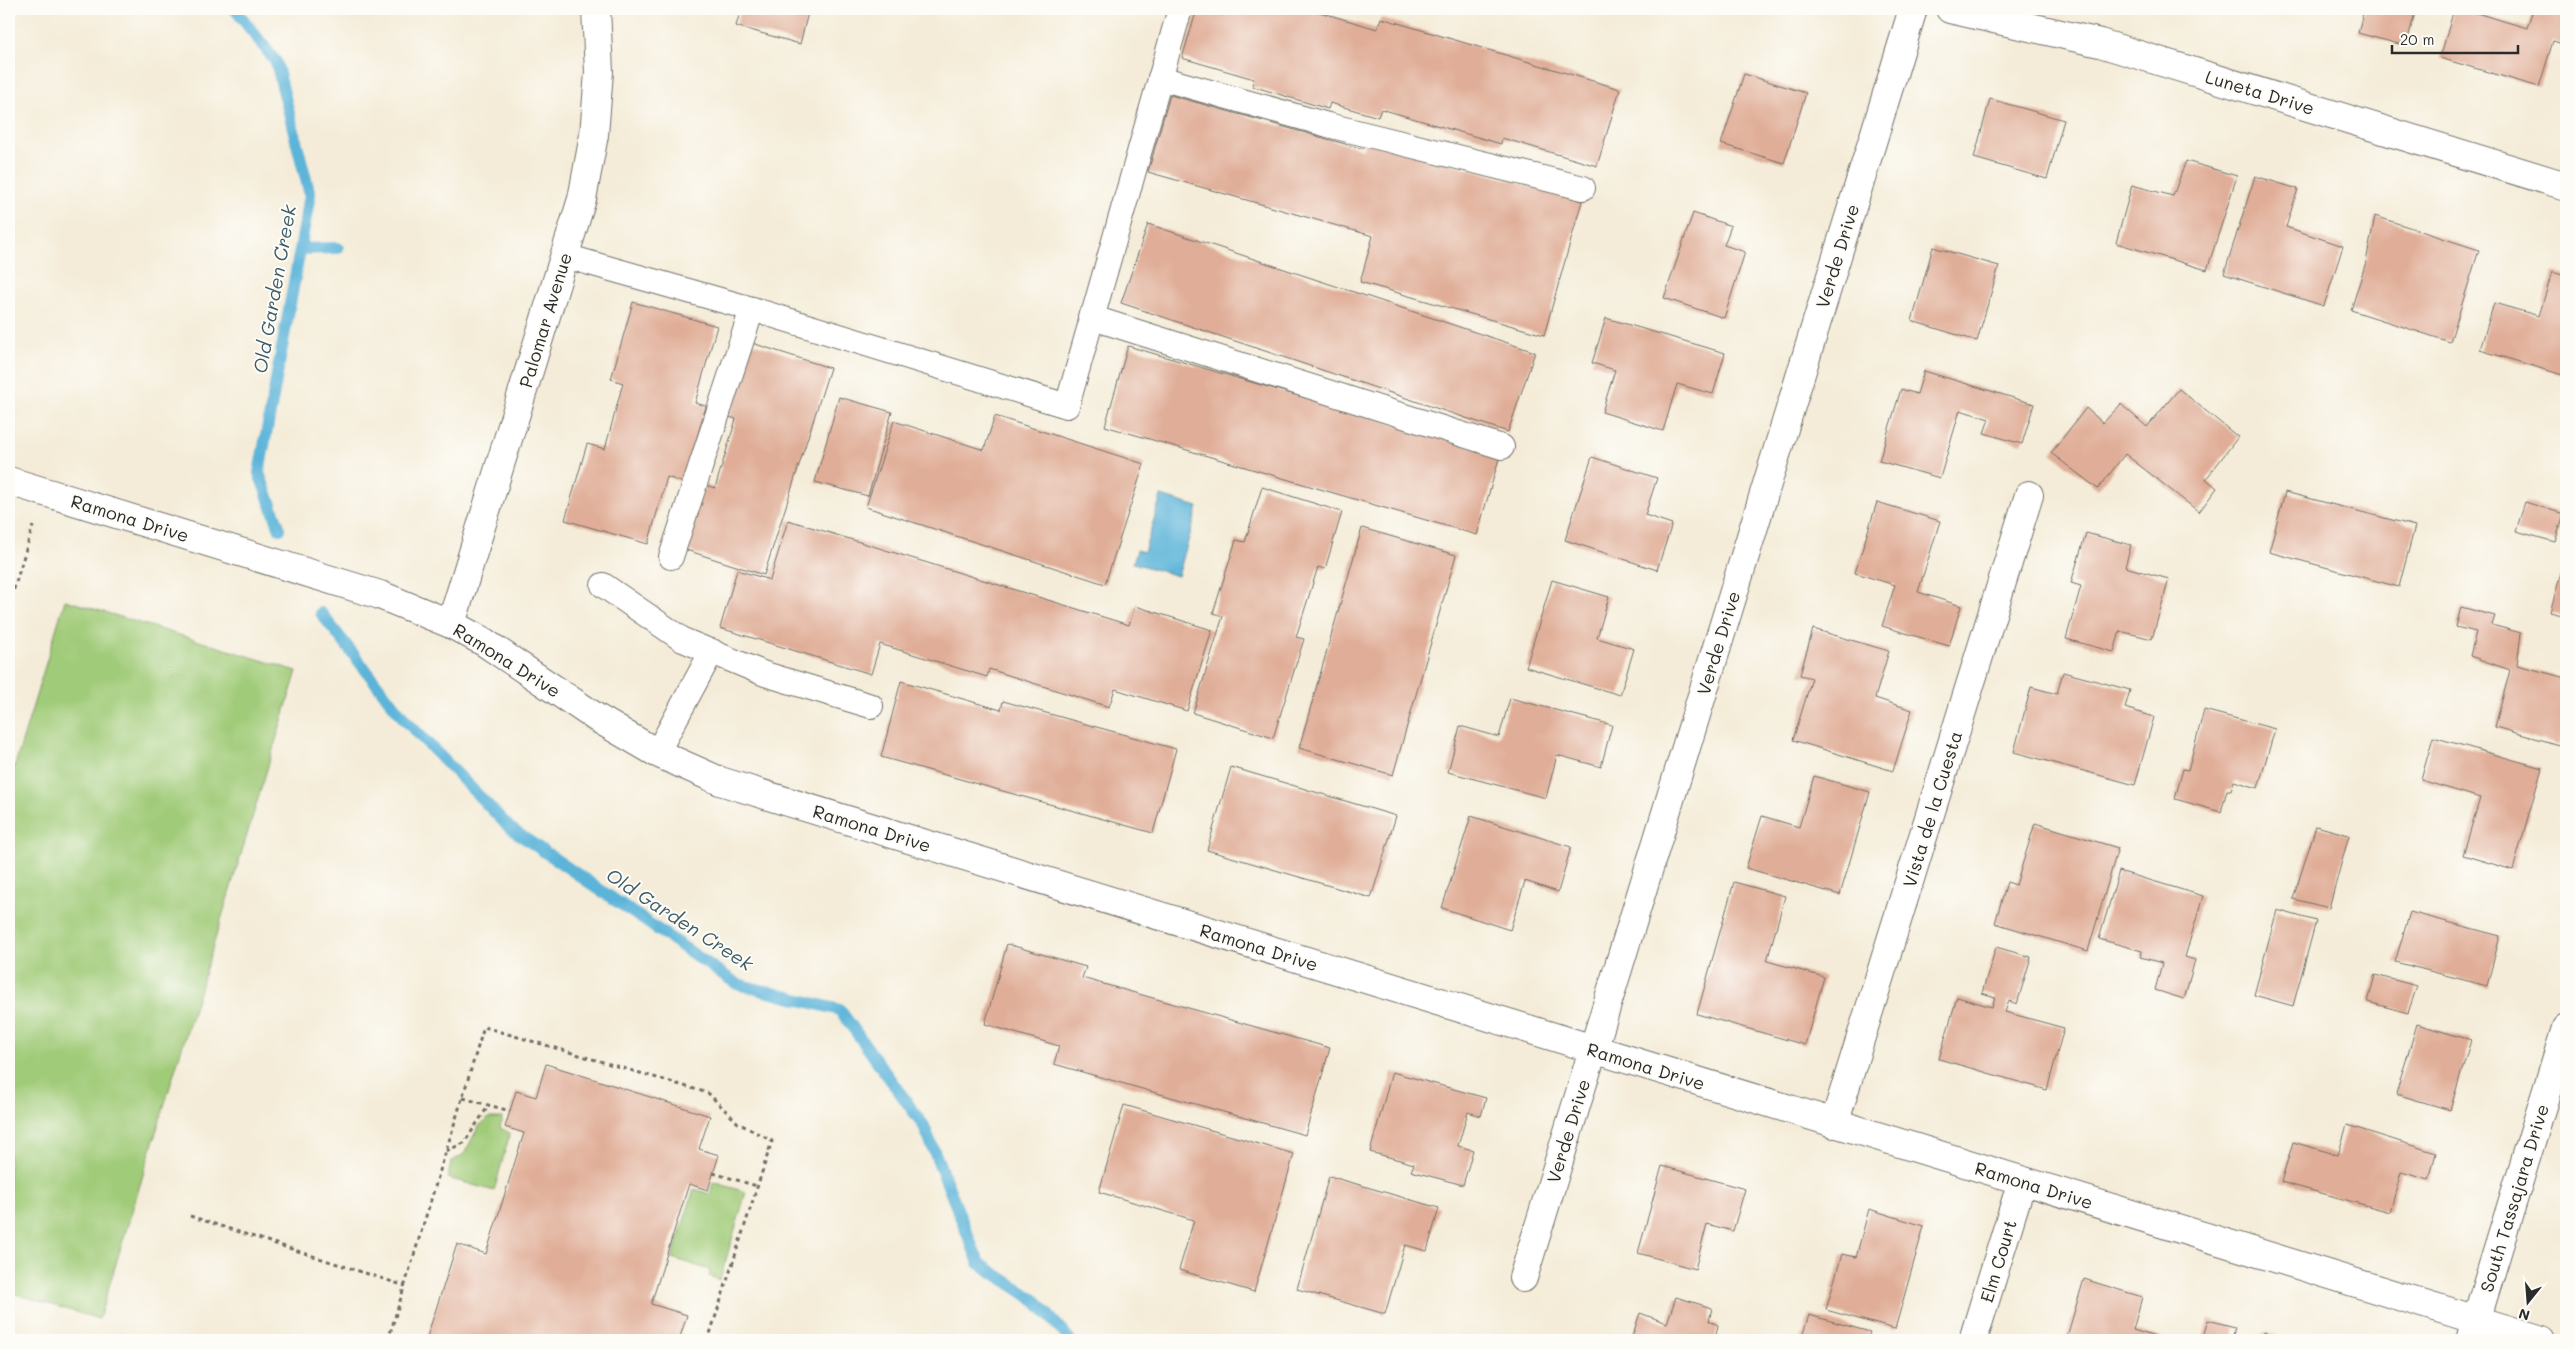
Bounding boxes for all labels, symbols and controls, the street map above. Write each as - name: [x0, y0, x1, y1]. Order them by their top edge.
- scale bar: [2392, 22, 2519, 54]
- text: 20 m: [2400, 29, 2434, 49]
- street label: Luneta Drive: [2203, 64, 2317, 120]
- street label: Verde Drive: [1810, 201, 1864, 311]
- water label: Old Garden Creek: [247, 202, 301, 375]
- street label: Palomar Avenue: [513, 250, 577, 390]
- street label: Ramona Drive: [68, 489, 192, 547]
- street label: Verde Drive: [1691, 588, 1745, 698]
- street label: Ramona Drive: [449, 617, 565, 703]
- street label: Vista de la Cuesta: [1897, 728, 1967, 890]
- street label: Ramona Drive: [810, 799, 934, 857]
- water label: Old Garden Creek: [602, 862, 759, 976]
- street label: Ramona Drive: [1197, 918, 1321, 976]
- street label: Ramona Drive: [1584, 1037, 1708, 1095]
- street label: Verde Drive: [1541, 1076, 1595, 1186]
- street label: South Tassajara Drive: [2474, 1101, 2554, 1295]
- street label: Ramona Drive: [1972, 1156, 2096, 1214]
- street label: Elm Court: [1974, 1217, 2022, 1305]
- north arrow: [2502, 1276, 2552, 1326]
- text: N: [2516, 1304, 2532, 1326]

